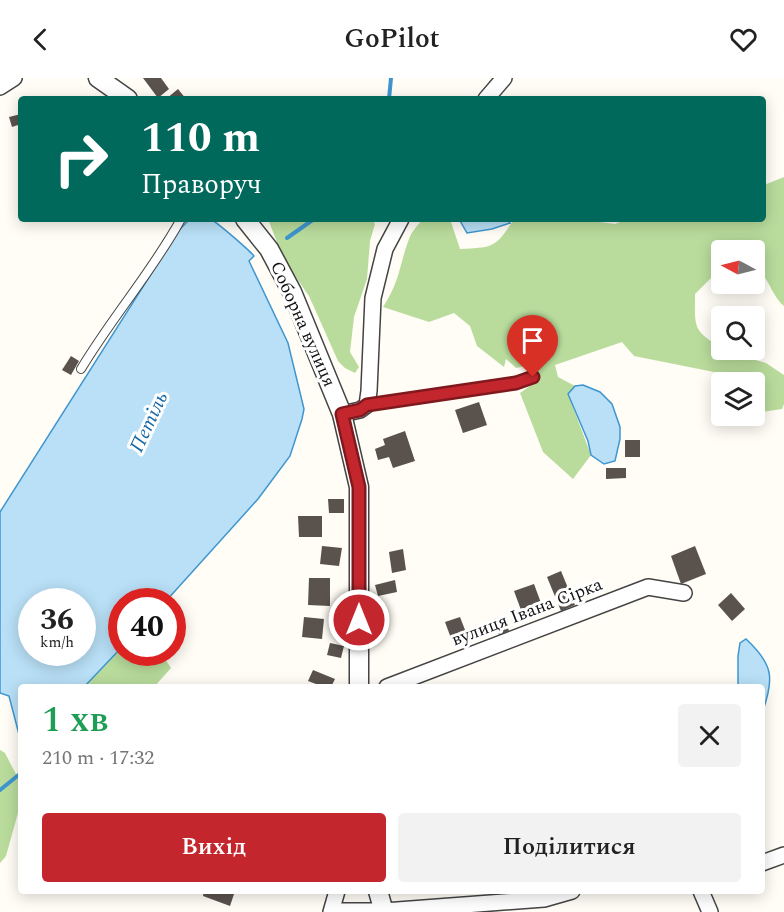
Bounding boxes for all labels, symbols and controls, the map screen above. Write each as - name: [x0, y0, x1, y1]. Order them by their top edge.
- text: GoPilot: [344, 18, 440, 60]
- icon: back: [24, 23, 57, 56]
- icon: heart: [727, 23, 760, 56]
- text: 110 m: [141, 107, 260, 170]
- icon: right: [42, 120, 120, 198]
- text: Праворуч: [141, 164, 262, 206]
- north arrow: [711, 240, 765, 294]
- map controls: [711, 240, 765, 426]
- street label: Соборна вулиця: [263, 257, 343, 391]
- button: search: [711, 306, 765, 360]
- pin: [507, 315, 558, 377]
- icon: arrive: [516, 324, 549, 357]
- button: layers: [711, 372, 765, 426]
- water label: Петіль: [122, 387, 176, 457]
- street label: вулиця Івана Сірка: [448, 571, 607, 653]
- speed limit sign: 40: [108, 588, 186, 666]
- position arrow: [327, 588, 391, 652]
- text: 36: [40, 597, 74, 643]
- text: km/h: [40, 631, 74, 654]
- text: 1 хв: [42, 693, 108, 748]
- button: close: [678, 704, 741, 767]
- text: 210 m · 17:32: [42, 743, 154, 773]
- button: Вихід: [42, 813, 386, 882]
- button: Поділитися: [398, 813, 741, 882]

